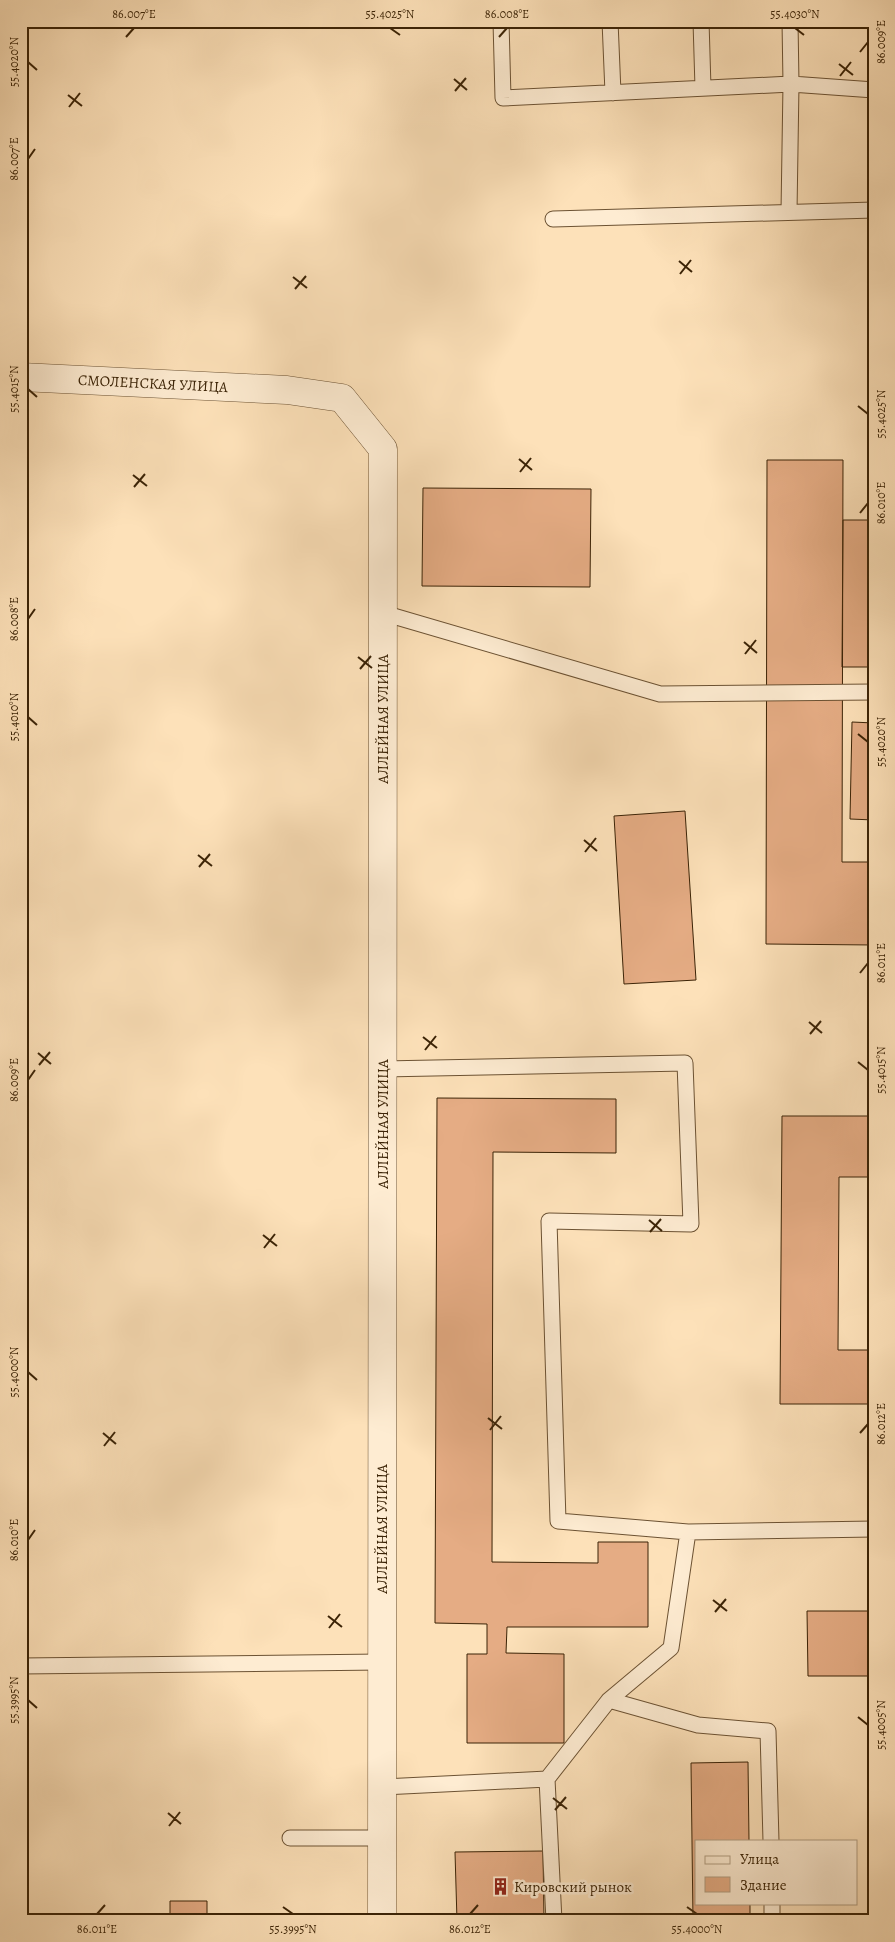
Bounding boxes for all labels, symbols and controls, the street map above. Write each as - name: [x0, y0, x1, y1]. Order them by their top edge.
- text: 86.007°E: [112, 6, 156, 22]
- text: 55.4025°N: [366, 6, 415, 22]
- text: 86.008°E: [485, 6, 529, 22]
- text: 55.4030°N: [770, 6, 820, 22]
- text: 86.009°E: [873, 20, 889, 64]
- text: 55.4020°N: [6, 37, 22, 87]
- text: 86.007°E: [6, 137, 22, 181]
- text: 55.4015°N: [6, 365, 22, 413]
- street label: СМОЛЕНСКАЯ УЛИЦА: [77, 370, 229, 397]
- text: 55.4025°N: [873, 389, 889, 438]
- text: 86.010°E: [873, 482, 889, 524]
- text: 86.008°E: [6, 597, 22, 641]
- street label: АЛЛЕЙНАЯ УЛИЦА: [373, 654, 393, 785]
- text: 55.4010°N: [6, 692, 22, 741]
- text: 55.4020°N: [873, 717, 889, 767]
- text: 86.011°E: [873, 943, 889, 983]
- text: 55.4015°N: [873, 1046, 889, 1094]
- text: 86.009°E: [6, 1058, 22, 1102]
- street label: АЛЛЕЙНАЯ УЛИЦА: [373, 1059, 393, 1190]
- text: 55.4000°N: [6, 1346, 22, 1397]
- text: 86.012°E: [873, 1403, 889, 1445]
- street label: АЛЛЕЙНАЯ УЛИЦА: [372, 1464, 392, 1595]
- text: 86.010°E: [6, 1519, 22, 1561]
- text: 55.3995°N: [6, 1676, 22, 1724]
- text: 55.4005°N: [873, 1700, 889, 1750]
- legend: [695, 1840, 858, 1904]
- text: Улица: [740, 1849, 779, 1869]
- text: Здание: [740, 1875, 787, 1895]
- building icon: Кировский рынок: [490, 1877, 510, 1897]
- place label: Кировский рынок: [514, 1877, 632, 1897]
- text: 86.011°E: [77, 1921, 117, 1937]
- text: 55.3995°N: [269, 1921, 317, 1937]
- text: 86.012°E: [449, 1921, 491, 1937]
- text: 55.4000°N: [672, 1921, 723, 1937]

